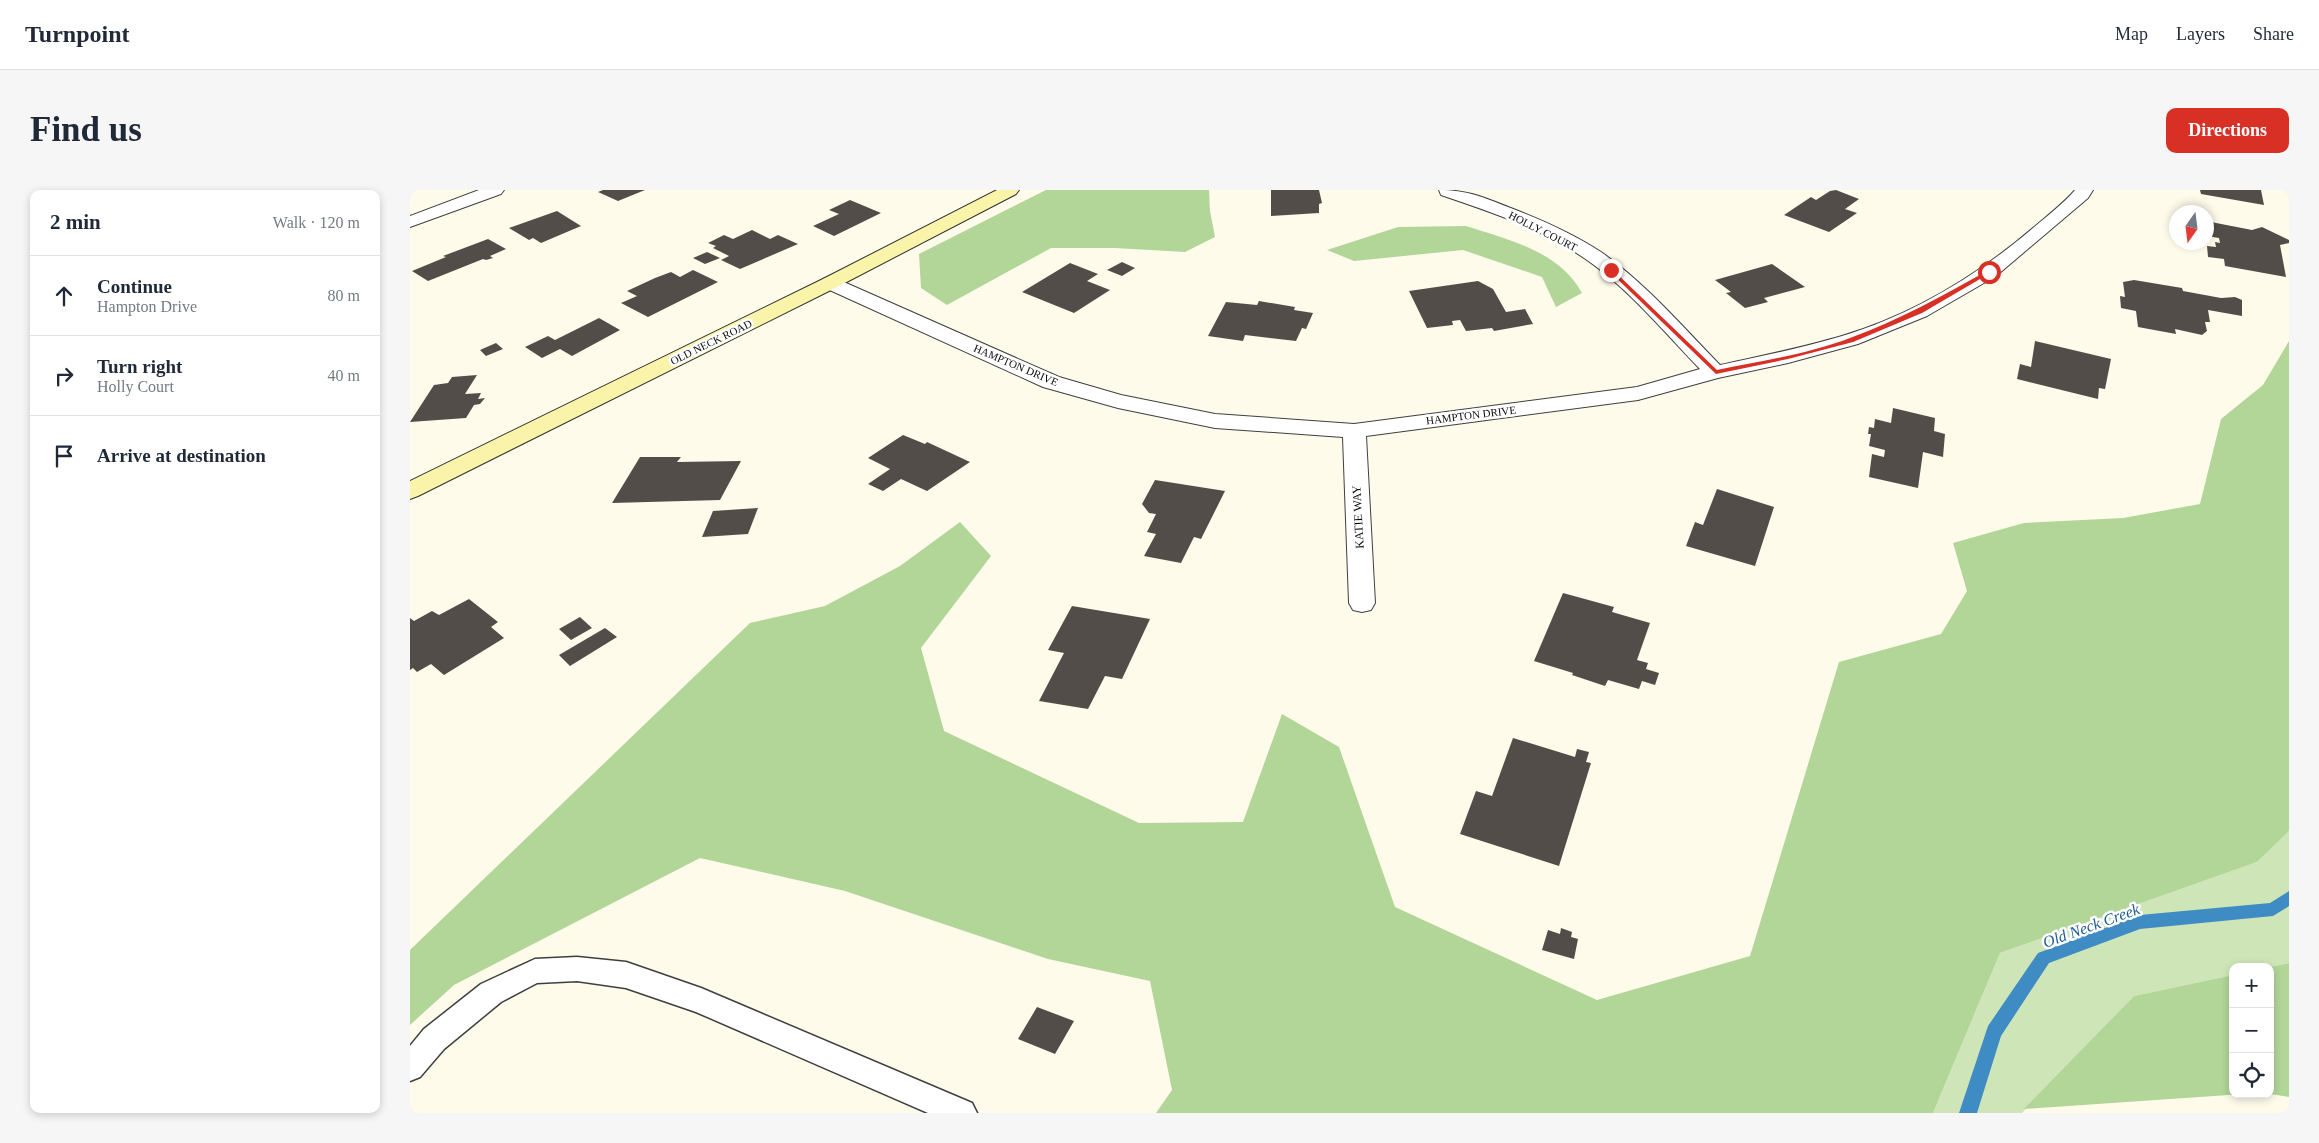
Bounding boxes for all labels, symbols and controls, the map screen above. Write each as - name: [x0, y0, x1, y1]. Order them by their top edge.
- text: Turnpoint: [25, 21, 130, 47]
- text: Map: [2115, 24, 2148, 44]
- text: Layers: [2176, 24, 2225, 44]
- text: Share: [2253, 24, 2294, 44]
- button: Directions: [2166, 108, 2289, 153]
- text: Find us: [30, 110, 142, 149]
- north arrow: [2169, 205, 2214, 250]
- street label: HOLLY COURT: [1507, 209, 1579, 254]
- text: 2 min: [50, 210, 101, 234]
- text: Walk · 120 m: [273, 214, 360, 231]
- route end: [1600, 259, 1623, 282]
- route start: [1978, 261, 2001, 284]
- text: Continue: [97, 276, 172, 297]
- icon: ahead: [50, 282, 78, 310]
- text: 80 m: [328, 287, 360, 304]
- text: Hampton Drive: [97, 298, 197, 315]
- street label: OLD NECK ROAD: [668, 317, 754, 367]
- street label: HAMPTON DRIVE: [972, 342, 1060, 388]
- text: Turn right: [97, 356, 182, 377]
- icon: right: [50, 362, 78, 390]
- text: 40 m: [328, 367, 360, 384]
- text: Holly Court: [97, 378, 174, 395]
- street label: HAMPTON DRIVE: [1425, 403, 1517, 426]
- icon: arrive: [50, 442, 78, 470]
- text: Arrive at destination: [97, 445, 266, 466]
- street label: KATIE WAY: [1349, 485, 1367, 549]
- water label: Old Neck Creek: [2041, 900, 2143, 951]
- map controls: [2229, 963, 2274, 1098]
- button: +: [2229, 963, 2274, 1008]
- button: −: [2229, 1008, 2274, 1053]
- button: locate: [2229, 1053, 2274, 1098]

